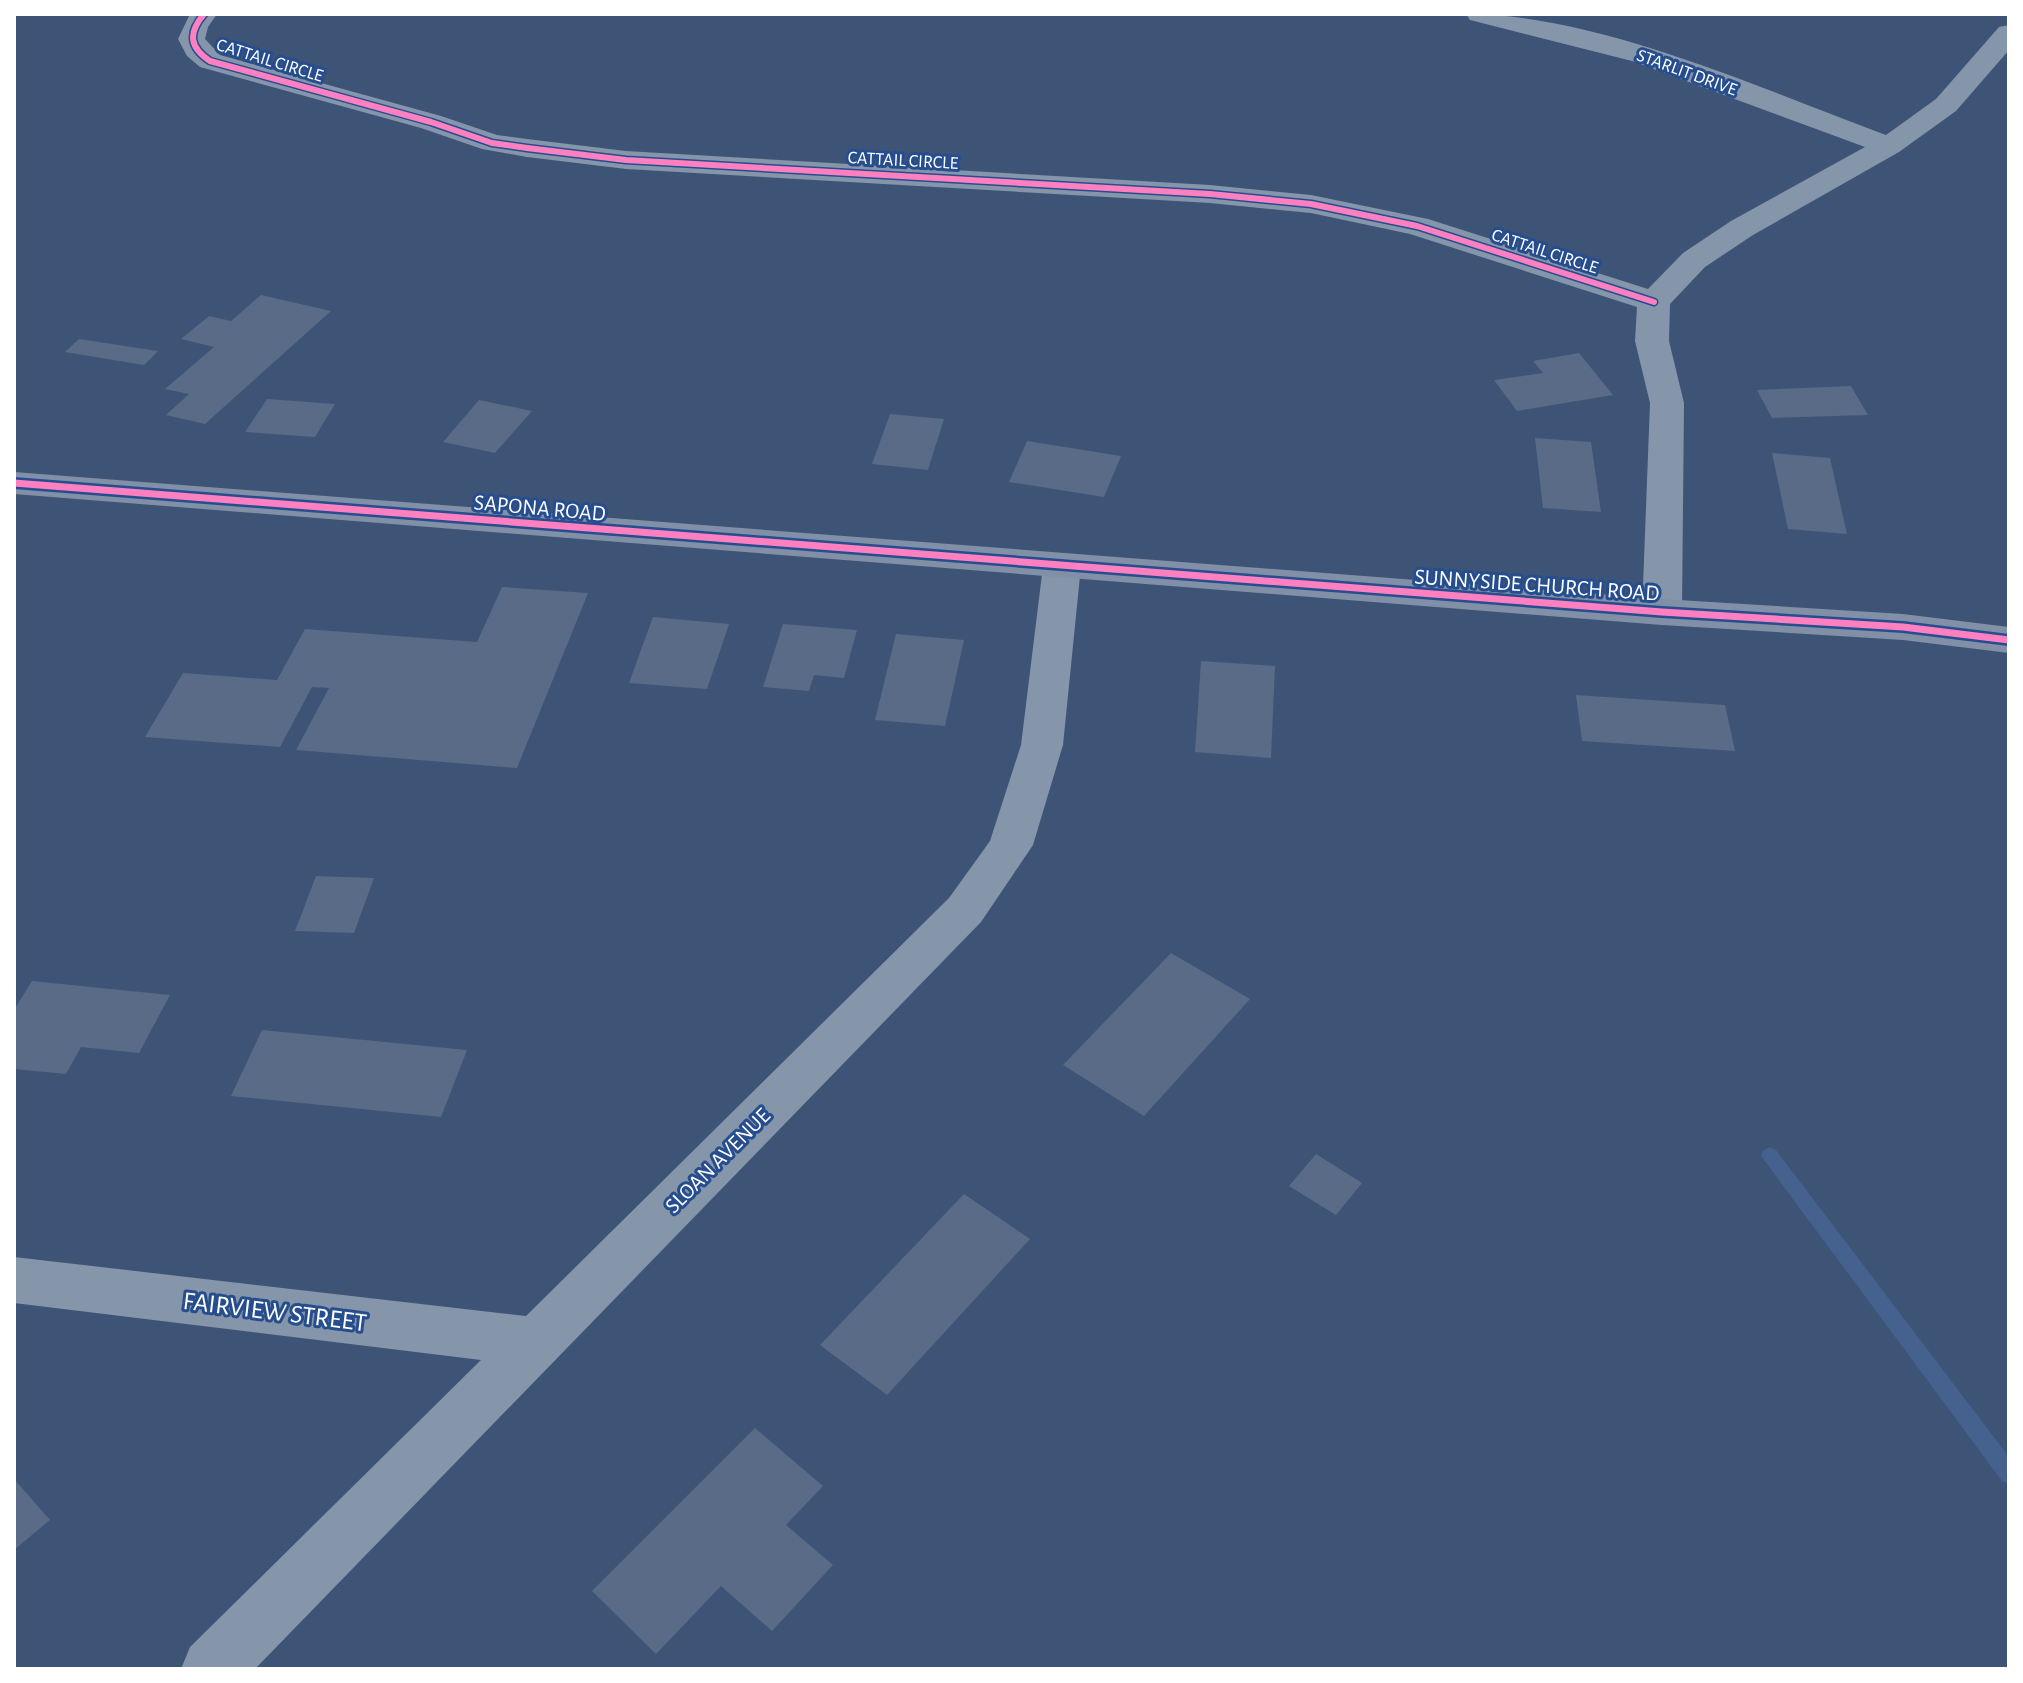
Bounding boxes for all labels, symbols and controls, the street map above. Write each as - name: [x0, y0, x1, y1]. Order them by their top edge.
- street label: CATTAIL CIRCLE: [214, 36, 326, 86]
- street label: STARLIT DRIVE: [1634, 46, 1739, 100]
- street label: CATTAIL CIRCLE: [847, 149, 959, 173]
- street label: CATTAIL CIRCLE: [1489, 226, 1600, 278]
- street label: SAPONA ROAD: [473, 491, 607, 525]
- street label: SUNNYSIDE CHURCH ROAD: [1414, 565, 1660, 605]
- street label: SLOAN AVENUE: [661, 1104, 775, 1217]
- street label: FAIRVIEW STREET: [181, 1288, 369, 1336]

